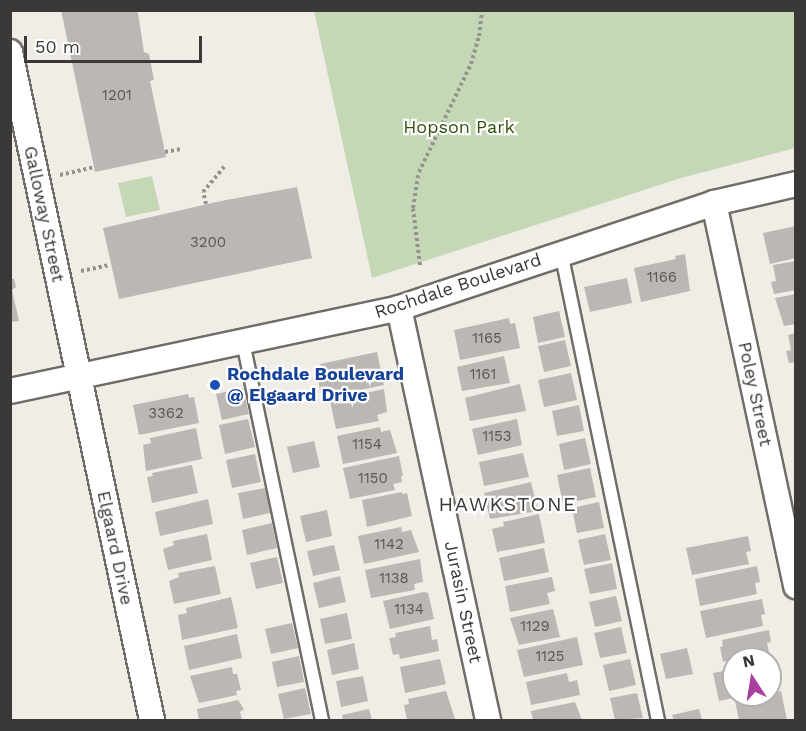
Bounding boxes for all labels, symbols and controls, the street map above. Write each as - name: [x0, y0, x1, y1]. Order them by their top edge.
- scale bar: [27, 24, 206, 62]
- text: 50 m: [35, 36, 80, 57]
- house number: 1201: [102, 87, 132, 105]
- park label: Hopson Park: [403, 116, 515, 138]
- street label: Galloway Street: [19, 144, 69, 284]
- house number: 3200: [190, 234, 226, 252]
- street label: Rochdale Boulevard: [372, 249, 544, 323]
- house number: 1166: [647, 269, 677, 287]
- house number: 1165: [472, 330, 502, 348]
- street label: Poley Street: [733, 340, 777, 448]
- place label: Rochdale Boulevard @ Elgaard Drive: [227, 364, 404, 406]
- house number: 1161: [470, 366, 496, 384]
- marker: Rochdale Boulevard @ Elgaard Drive: [208, 378, 222, 392]
- house number: 3362: [148, 405, 184, 423]
- house number: 1153: [482, 428, 512, 446]
- house number: 1154: [352, 436, 382, 454]
- house number: 1150: [358, 470, 388, 488]
- street label: Elgaard Drive: [92, 489, 138, 607]
- district label: HAWKSTONE: [439, 492, 577, 516]
- house number: 1142: [374, 536, 404, 554]
- street label: Jurasin Street: [440, 539, 486, 665]
- house number: 1138: [379, 570, 409, 588]
- house number: 1134: [394, 601, 424, 619]
- house number: 1129: [520, 618, 550, 636]
- north arrow: [722, 647, 782, 707]
- house number: 1125: [535, 648, 565, 666]
- text: N: [741, 650, 756, 671]

